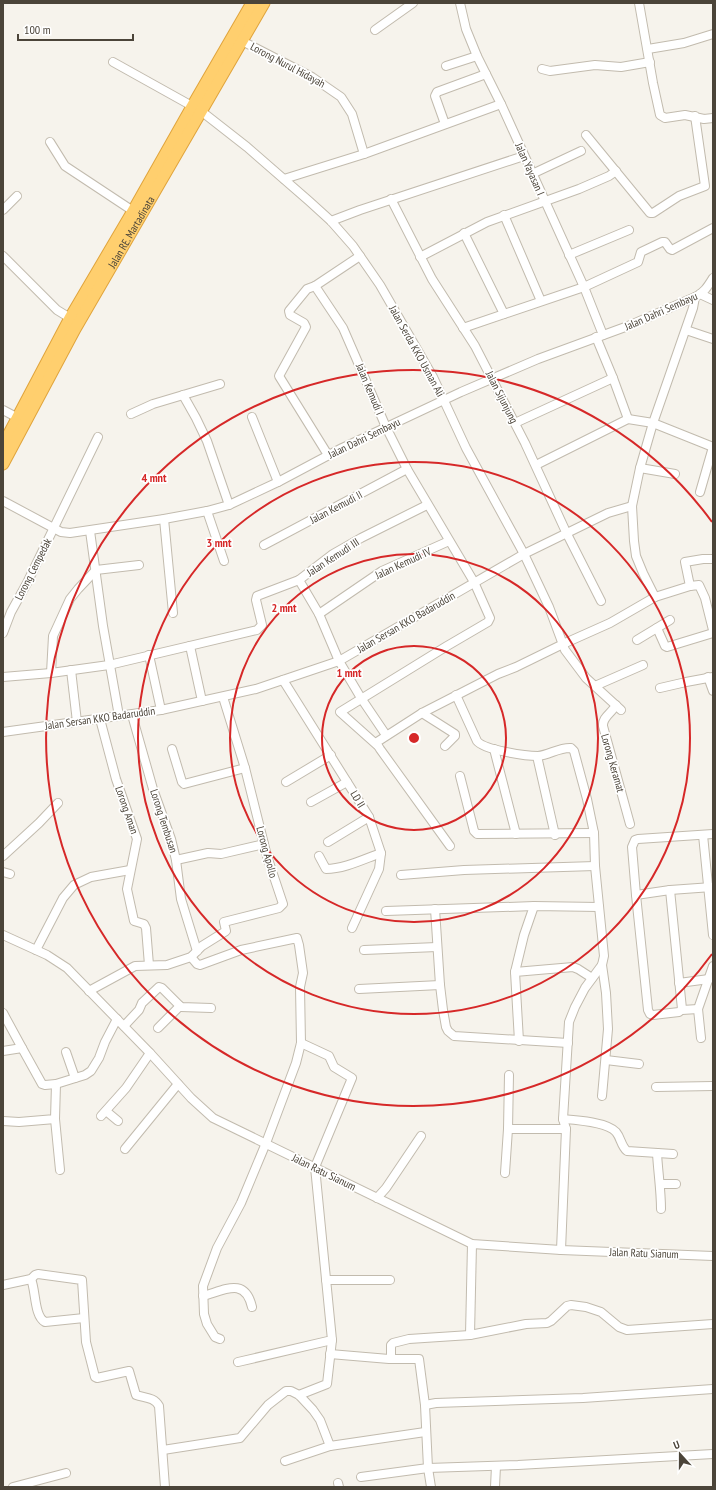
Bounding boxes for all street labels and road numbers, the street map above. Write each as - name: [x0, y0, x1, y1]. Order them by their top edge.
- street label: Lorong Nurul Hidayah: [248, 39, 328, 91]
- street label: Jalan Yayasan I: [512, 140, 548, 197]
- street label: Jalan RE. Martadinata: [104, 194, 157, 271]
- street label: Jalan Dahri Sembayu: [621, 289, 700, 334]
- street label: Jalan Serda KKO Usman Ali: [386, 302, 448, 399]
- street label: Jalan Kemudi I: [352, 360, 387, 417]
- street label: Jalan Sijunjung: [482, 368, 521, 426]
- street label: Jalan Dahri Sembayu: [325, 414, 403, 462]
- street label: Jalan Kemudi II: [307, 487, 365, 527]
- street label: Lorong Cempedak: [11, 535, 55, 602]
- street label: Jalan Kemudi III: [303, 535, 362, 580]
- street label: Jalan Kemudi IV: [372, 544, 434, 582]
- street label: Jalan Sersan KKO Badaruddin: [354, 588, 458, 656]
- street label: Jalan Sersan KKO Badaruddin: [43, 703, 156, 733]
- street label: Lorong Keramat: [598, 732, 628, 794]
- street label: Lorong Aman: [112, 784, 142, 836]
- street label: Lorong Tembusan: [147, 787, 181, 855]
- street label: LD II: [347, 788, 369, 810]
- street label: Lorong Apollo: [253, 825, 281, 880]
- street label: Jalan Ratu Sianum: [289, 1150, 358, 1193]
- street label: Jalan Ratu Sianum: [608, 1245, 679, 1261]

